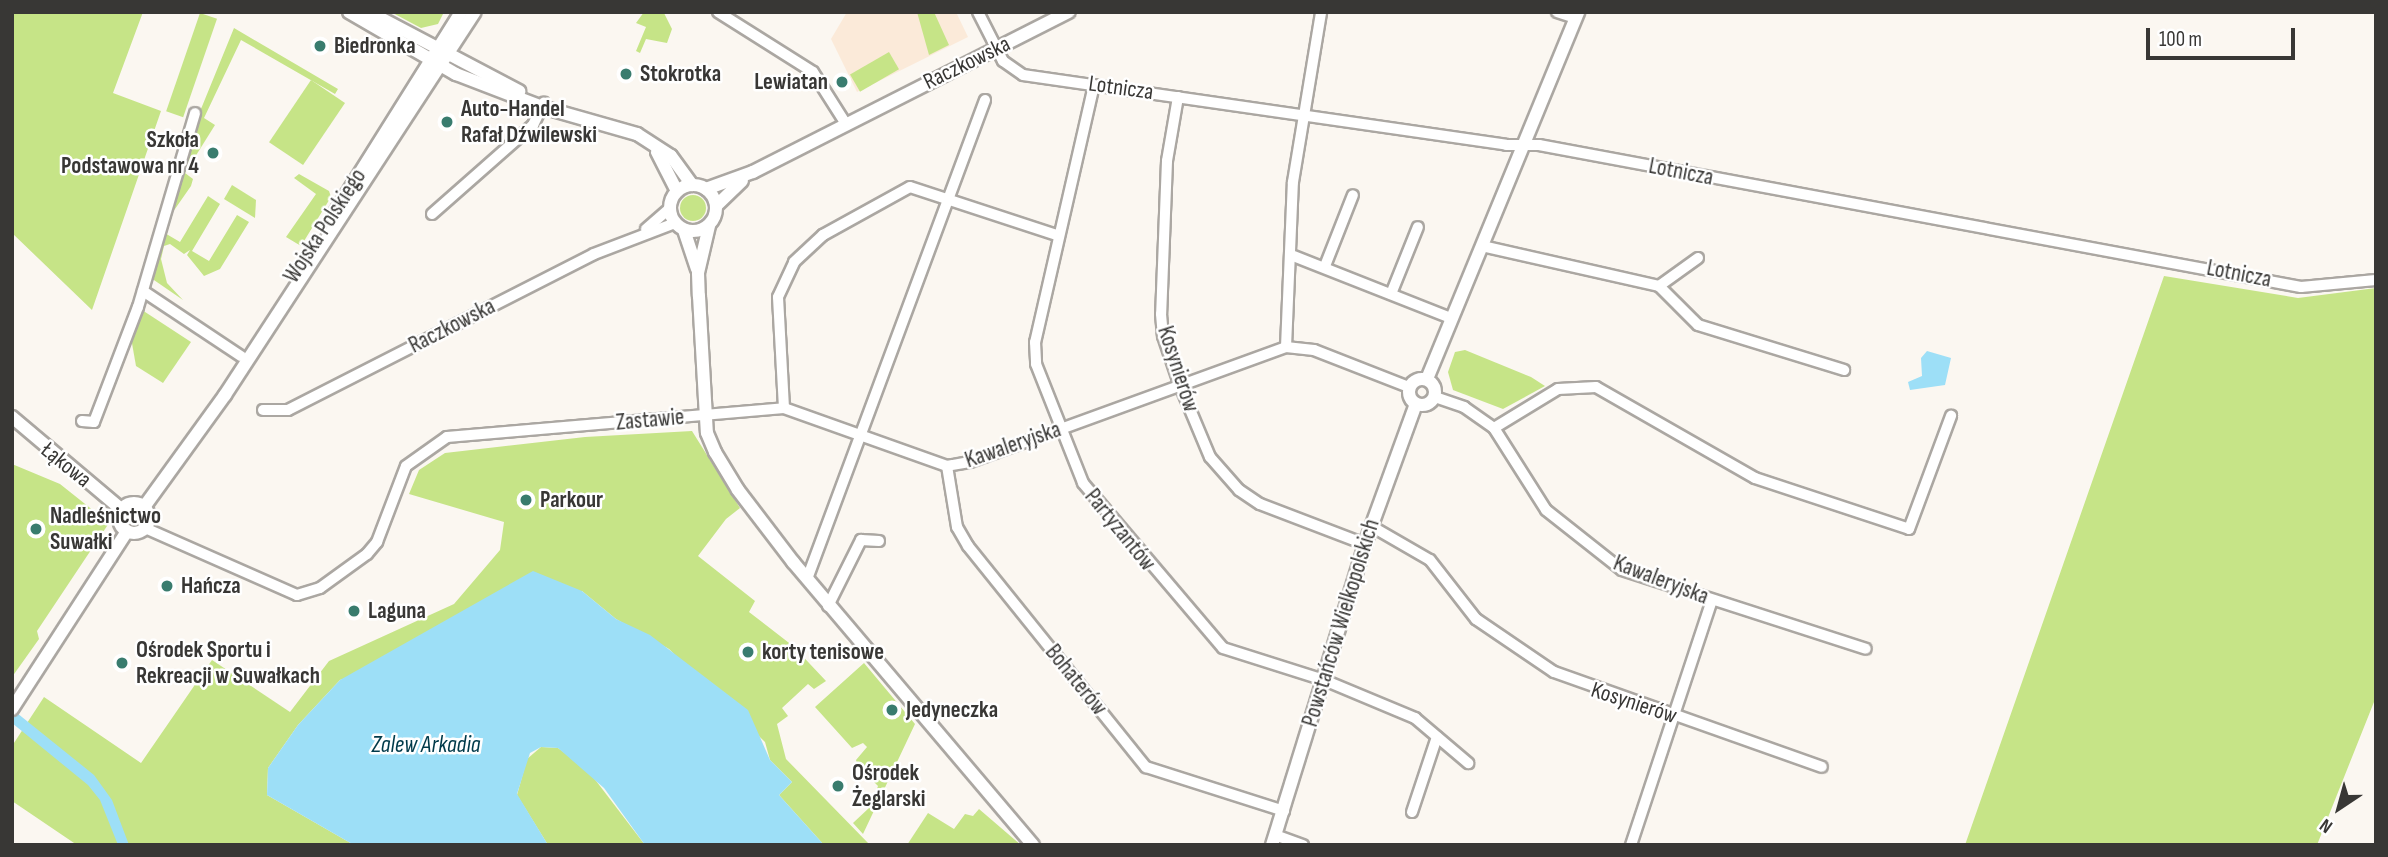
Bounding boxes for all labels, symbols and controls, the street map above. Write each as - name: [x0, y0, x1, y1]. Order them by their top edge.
- scale bar: [2150, 14, 2299, 58]
- text: 100 m: [2159, 27, 2202, 52]
- street label: Raczkowska: [919, 30, 1015, 96]
- place label: Biedronka: [334, 32, 416, 60]
- marker: Biedronka: [312, 38, 328, 54]
- place label: Stokrotka: [640, 60, 721, 88]
- marker: Stokrotka: [618, 66, 634, 82]
- place label: Lewiatan: [754, 68, 828, 96]
- street label: Lotnicza: [1087, 70, 1155, 106]
- marker: Lewiatan: [834, 74, 850, 90]
- place label: Auto-Handel Rafał Dźwilewski: [461, 95, 597, 149]
- marker: Auto-Handel Rafał Dźwilewski: [439, 114, 455, 130]
- place label: Szkoła Podstawowa nr 4: [61, 126, 199, 180]
- marker: Szkoła Podstawowa nr 4: [205, 145, 221, 161]
- street label: Lotnicza: [1646, 152, 1716, 192]
- street label: Wojska Polskiego: [278, 164, 372, 288]
- street label: Lotnicza: [2204, 254, 2274, 294]
- street label: Raczkowska: [404, 293, 500, 359]
- street label: Kosynierów: [1151, 323, 1205, 415]
- street label: Zastawie: [615, 403, 685, 437]
- street label: Kawaleryjska: [961, 416, 1065, 474]
- street label: Łąkowa: [35, 436, 97, 494]
- street label: Partyzantów: [1079, 483, 1161, 577]
- place label: Parkour: [540, 486, 603, 514]
- marker: Parkour: [518, 492, 534, 508]
- place label: Nadleśnictwo Suwałki: [50, 502, 161, 556]
- street label: Powstańców Wielkopolskich: [1296, 516, 1386, 730]
- marker: Nadleśnictwo Suwałki: [28, 521, 44, 537]
- street label: Kawaleryjska: [1610, 549, 1712, 611]
- place label: Hańcza: [181, 572, 241, 600]
- marker: Hańcza: [159, 578, 175, 594]
- place label: Laguna: [368, 597, 426, 625]
- marker: Laguna: [346, 603, 362, 619]
- place label: Ośrodek Sportu i Rekreacji w Suwałkach: [136, 636, 320, 690]
- place label: korty tenisowe: [762, 638, 884, 666]
- street label: Bohaterów: [1039, 639, 1113, 721]
- marker: korty tenisowe: [740, 644, 756, 660]
- marker: Ośrodek Sportu i Rekreacji w Suwałkach: [114, 655, 130, 671]
- street label: Kosynierów: [1588, 676, 1680, 730]
- place label: Jedyneczka: [906, 696, 998, 724]
- marker: Jedyneczka: [884, 702, 900, 718]
- water label: Zalew Arkadia: [371, 731, 481, 759]
- place label: Ośrodek Żeglarski: [852, 759, 926, 813]
- north arrow: [2304, 773, 2374, 843]
- marker: Ośrodek Żeglarski: [830, 778, 846, 794]
- text: N: [2315, 813, 2337, 838]

